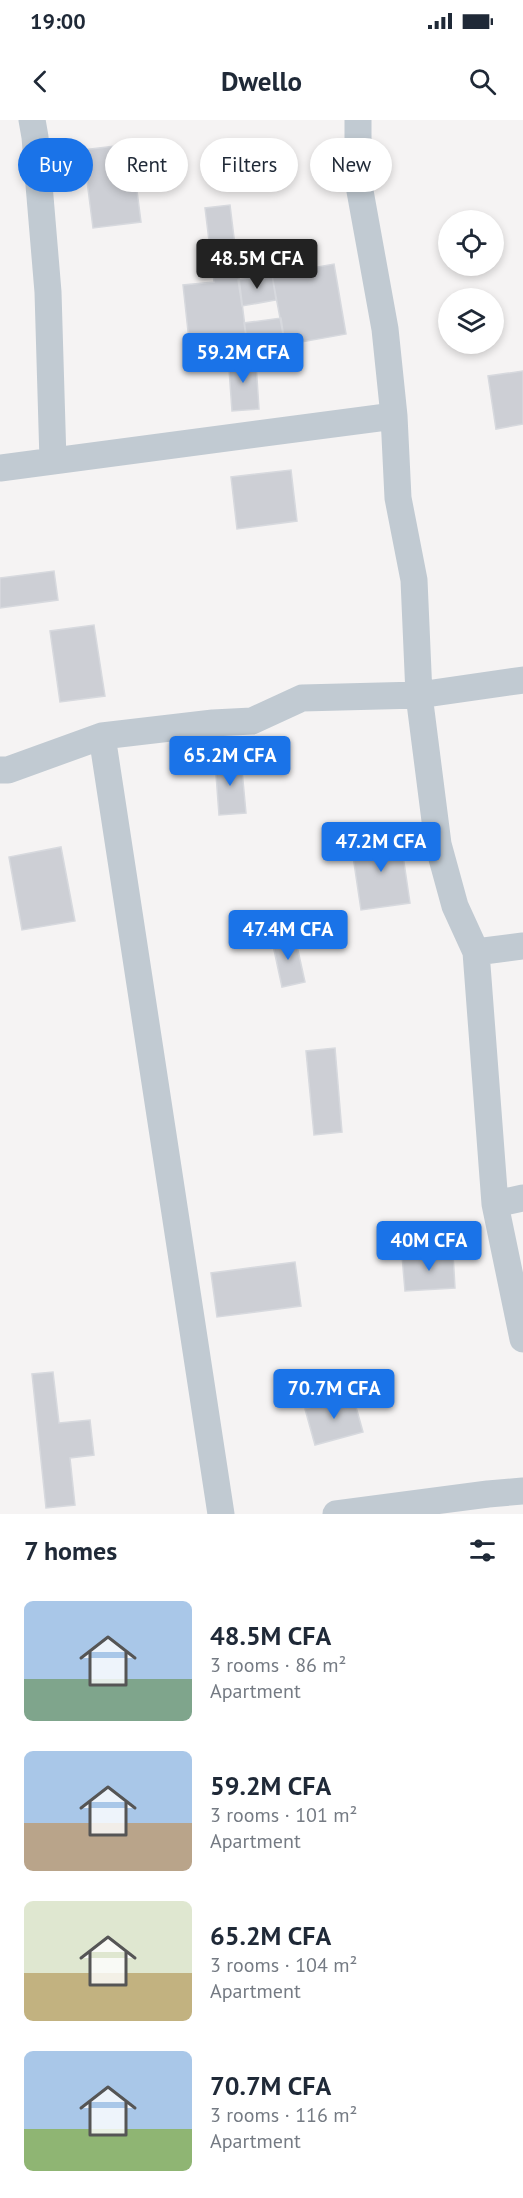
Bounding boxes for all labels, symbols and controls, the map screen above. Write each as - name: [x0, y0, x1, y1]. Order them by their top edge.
- text: 19:00: [30, 7, 86, 35]
- text: Dwello: [221, 64, 302, 98]
- icon: back: [24, 65, 57, 98]
- icon: search: [466, 65, 499, 98]
- chip: Buy: [18, 138, 93, 192]
- chip: Rent: [105, 138, 188, 192]
- chip: Filters: [200, 138, 298, 192]
- chip: New: [310, 138, 392, 192]
- map controls: [438, 210, 504, 354]
- button: locate: [438, 210, 504, 276]
- pin: 48.5M CFA: [188, 239, 326, 290]
- text: 48.5M CFA: [210, 245, 304, 271]
- button: layers: [438, 288, 504, 354]
- pin: 59.2M CFA: [174, 333, 312, 384]
- text: 59.2M CFA: [196, 339, 290, 365]
- pin: 65.2M CFA: [161, 736, 299, 787]
- text: 65.2M CFA: [183, 742, 277, 768]
- pin: 47.2M CFA: [312, 822, 450, 873]
- text: 47.2M CFA: [336, 828, 426, 854]
- pin: 47.4M CFA: [219, 910, 357, 961]
- text: 47.4M CFA: [243, 916, 333, 942]
- pin: 40M CFA: [374, 1221, 484, 1272]
- text: 40M CFA: [391, 1227, 467, 1253]
- pin: 70.7M CFA: [265, 1369, 403, 1420]
- text: 70.7M CFA: [287, 1375, 381, 1401]
- text: 7 homes: [24, 1534, 117, 1567]
- icon: filters: [466, 1534, 499, 1567]
- text: 48.5M CFA: [210, 1619, 331, 1652]
- icon: home: [72, 1625, 144, 1697]
- text: 3 rooms · 86 m²: [210, 1652, 346, 1678]
- text: Apartment: [210, 1678, 301, 1704]
- text: 59.2M CFA: [210, 1769, 331, 1802]
- icon: home: [72, 1775, 144, 1847]
- text: 3 rooms · 101 m²: [210, 1802, 357, 1828]
- text: Apartment: [210, 1828, 301, 1854]
- text: 65.2M CFA: [210, 1919, 331, 1952]
- icon: home: [72, 1925, 144, 1997]
- text: 3 rooms · 104 m²: [210, 1952, 357, 1978]
- text: Apartment: [210, 1978, 301, 2004]
- text: 70.7M CFA: [210, 2069, 331, 2102]
- icon: home: [72, 2075, 144, 2147]
- text: 3 rooms · 116 m²: [210, 2102, 357, 2128]
- text: Apartment: [210, 2128, 301, 2154]

